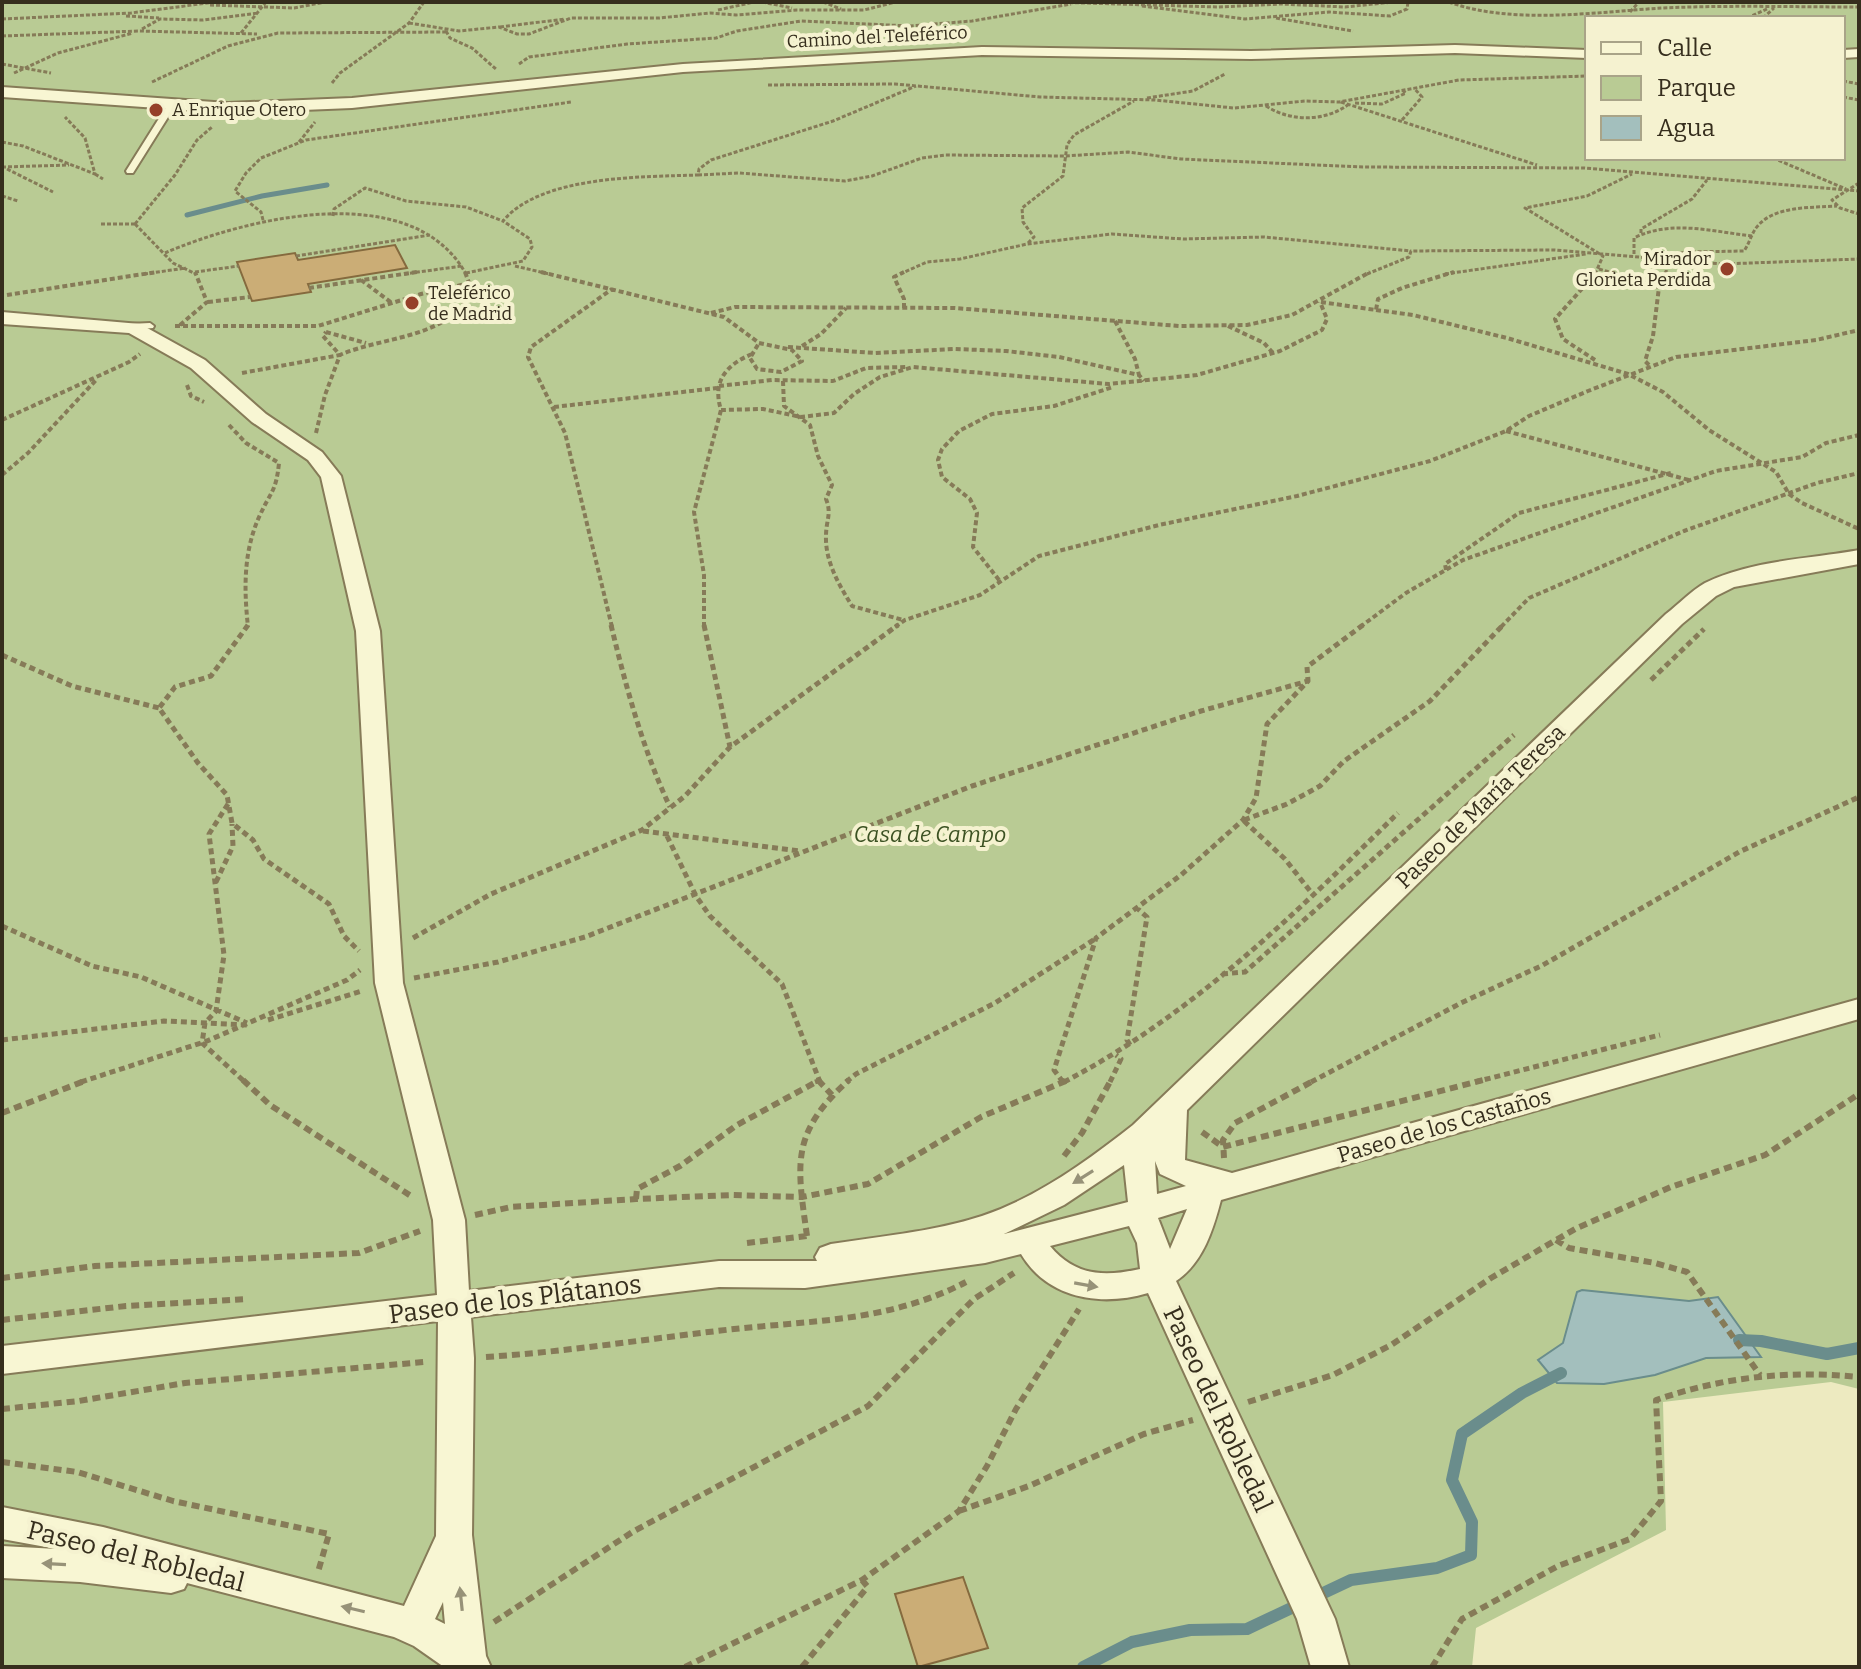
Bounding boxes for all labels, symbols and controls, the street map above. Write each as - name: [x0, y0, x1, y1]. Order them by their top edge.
- legend: [1585, 16, 1845, 160]
- street label: Camino del Teleférico: [786, 21, 968, 53]
- text: Calle: [1657, 34, 1712, 62]
- text: Parque: [1657, 74, 1736, 102]
- place label: A Enrique Otero: [172, 99, 306, 121]
- marker: A Enrique Otero: [147, 101, 165, 119]
- text: Agua: [1657, 114, 1715, 142]
- place label: Mirador Glorieta Perdida: [1576, 248, 1711, 291]
- marker: Mirador Glorieta Perdida: [1718, 260, 1736, 278]
- place label: Teleférico de Madrid: [428, 282, 512, 325]
- marker: Teleférico de Madrid: [403, 294, 421, 312]
- street label: Paseo de María Teresa: [1390, 719, 1571, 894]
- park label: Casa de Campo: [854, 821, 1006, 848]
- street label: Paseo de los Castaños: [1334, 1082, 1554, 1169]
- one-way arrow: [1072, 1170, 1094, 1184]
- street label: Paseo de los Plátanos: [387, 1269, 643, 1330]
- one-way arrow: [1074, 1280, 1099, 1292]
- street label: Paseo del Robledal: [1156, 1301, 1279, 1517]
- street label: Paseo del Robledal: [24, 1514, 248, 1599]
- one-way arrow: [41, 1558, 66, 1571]
- one-way arrow: [454, 1586, 467, 1611]
- one-way arrow: [340, 1602, 365, 1615]

